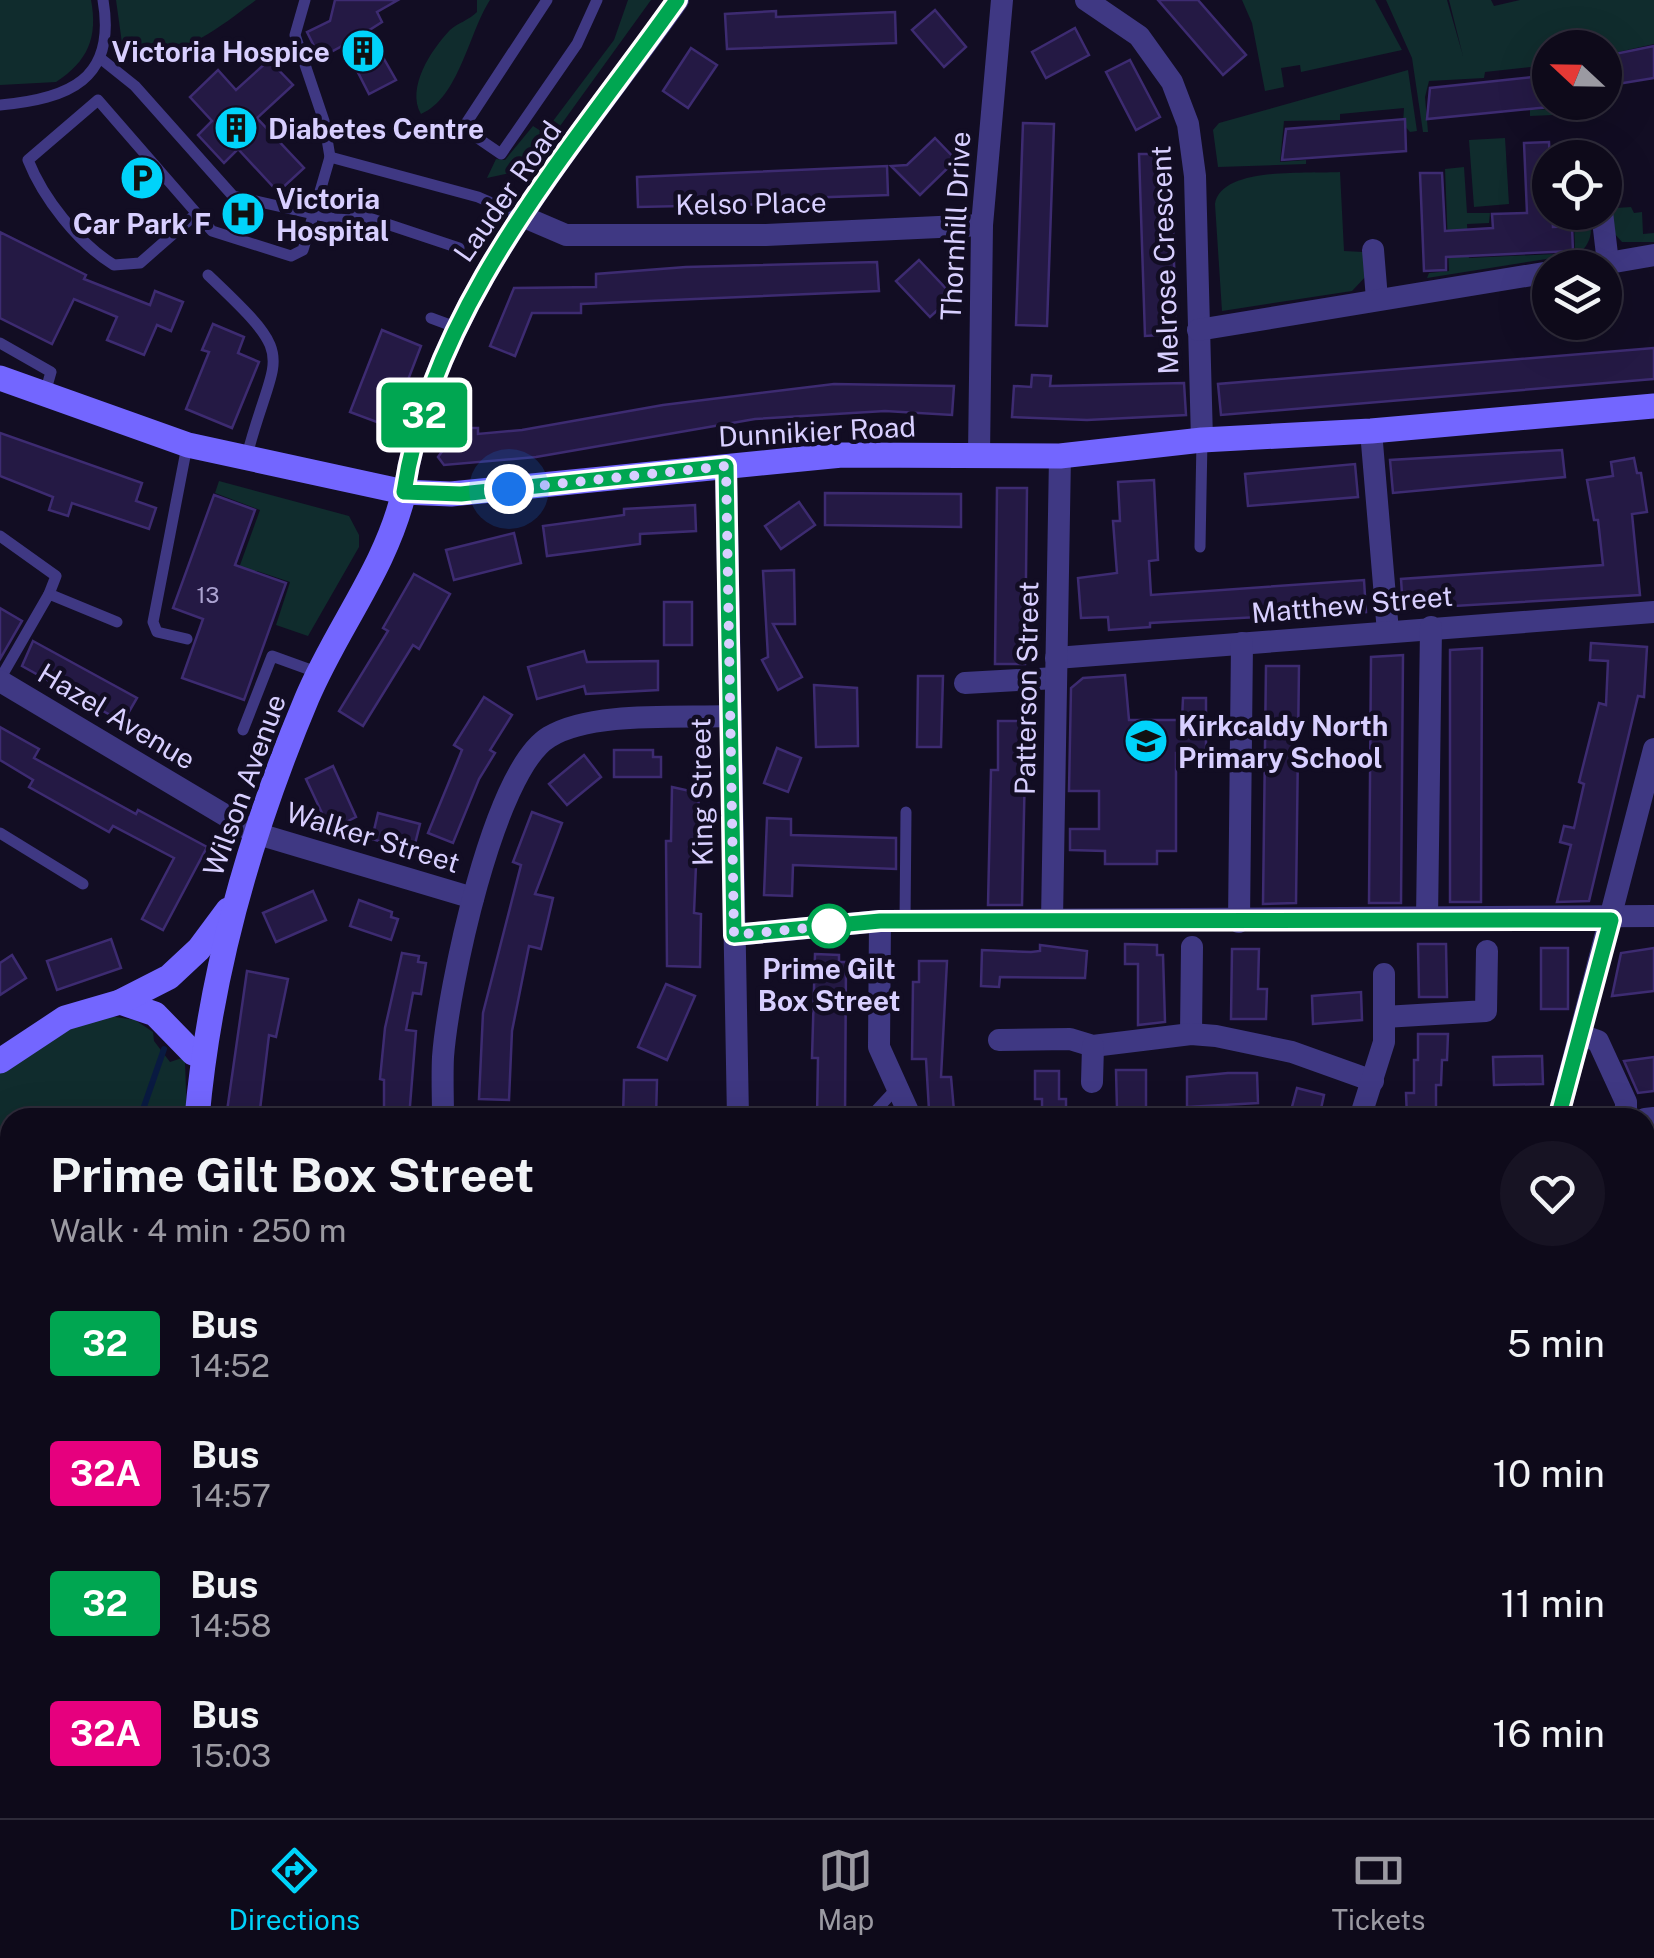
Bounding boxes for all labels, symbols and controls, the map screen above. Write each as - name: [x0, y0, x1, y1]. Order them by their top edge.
- building icon: Victoria Hospice: [340, 28, 386, 74]
- north arrow: [1532, 30, 1622, 120]
- map controls: [1532, 30, 1622, 340]
- place label: Victoria Hospice: [112, 35, 330, 68]
- building icon: Diabetes Centre: [213, 105, 259, 151]
- place label: Diabetes Centre: [268, 112, 484, 145]
- street label: Lauder Road: [446, 114, 568, 268]
- street label: Thornhill Drive: [934, 131, 976, 321]
- button: locate: [1532, 140, 1622, 230]
- street label: Melrose Crescent: [1144, 145, 1184, 375]
- parking icon: Car Park F: [119, 155, 165, 201]
- place label: Victoria Hospital: [276, 182, 389, 247]
- street label: Kelso Place: [675, 185, 827, 221]
- hospital icon: Victoria Hospital: [220, 191, 266, 237]
- place label: Car Park F: [73, 207, 211, 240]
- button: layers: [1532, 250, 1622, 340]
- line badge: 32: [379, 382, 469, 448]
- text: 32: [401, 395, 447, 436]
- street label: Dunnikier Road: [717, 409, 917, 453]
- your location: [484, 464, 534, 514]
- street label: Matthew Street: [1250, 579, 1454, 629]
- street label: Patterson Street: [1008, 581, 1044, 795]
- house number: 13: [197, 582, 219, 608]
- street label: Hazel Avenue: [32, 656, 202, 776]
- street label: Wilson Avenue: [196, 690, 292, 880]
- place label: Kirkcaldy North Primary School: [1178, 709, 1388, 774]
- street label: King Street: [683, 718, 719, 866]
- school or university icon: Kirkcaldy North Primary School: [1123, 718, 1169, 764]
- street label: Walker Street: [282, 795, 464, 879]
- marker: Prime Gilt Box Street: [808, 905, 850, 947]
- place label: Prime Gilt Box Street: [758, 952, 900, 1017]
- button: heart: [1500, 1141, 1605, 1246]
- text: Prime Gilt Box Street: [50, 1146, 534, 1203]
- text: Walk · 4 min · 250 m: [50, 1212, 346, 1249]
- text: Bus: [190, 1302, 259, 1347]
- text: 5 min: [1507, 1321, 1605, 1366]
- text: 32: [82, 1323, 128, 1364]
- text: 14:52: [190, 1347, 270, 1384]
- text: Bus: [191, 1432, 260, 1477]
- text: 10 min: [1493, 1451, 1605, 1496]
- text: 32A: [70, 1453, 141, 1494]
- text: 14:57: [191, 1477, 271, 1514]
- text: Bus: [190, 1562, 259, 1607]
- text: 11 min: [1500, 1581, 1605, 1626]
- text: 32: [82, 1583, 128, 1624]
- text: 14:58: [190, 1607, 272, 1644]
- text: Bus: [191, 1692, 260, 1737]
- text: 16 min: [1492, 1711, 1605, 1756]
- text: 32A: [70, 1713, 141, 1754]
- text: 15:03: [191, 1737, 271, 1774]
- tab: Directions: [229, 1843, 360, 1936]
- tab: Map: [817, 1843, 874, 1936]
- tab: Tickets: [1331, 1843, 1425, 1936]

